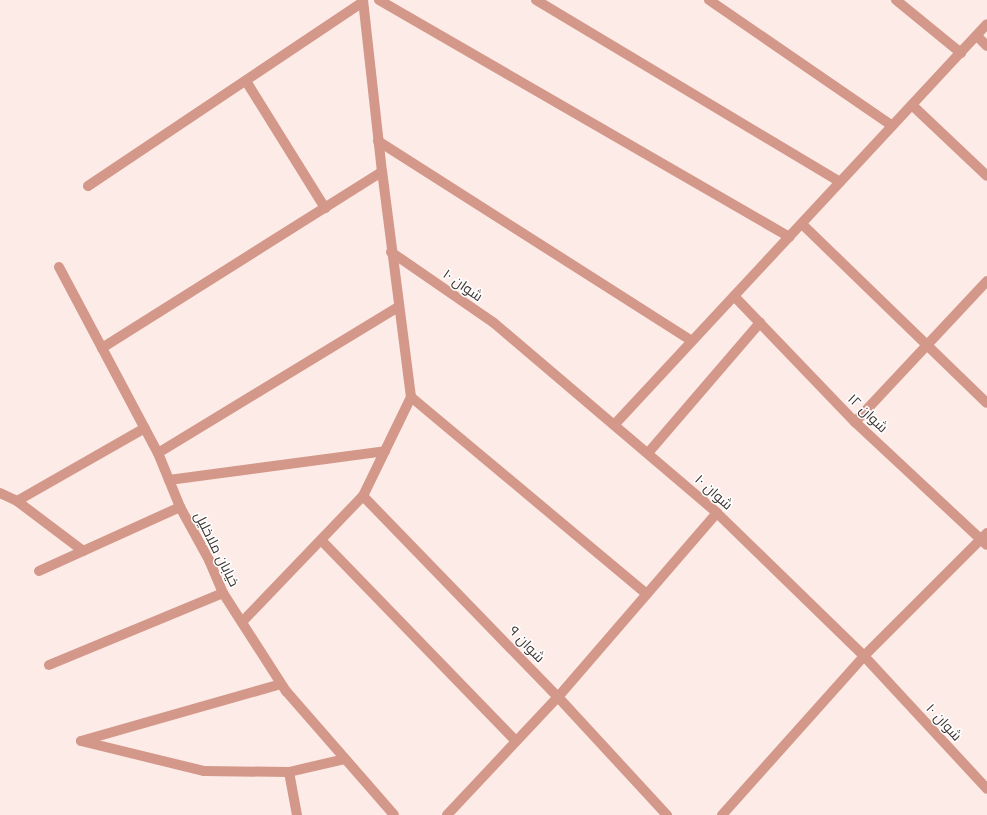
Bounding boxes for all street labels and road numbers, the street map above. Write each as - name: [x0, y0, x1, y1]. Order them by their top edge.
- street label: شوان ۱۰: [440, 265, 486, 305]
- street label: شوان ۱۲: [845, 390, 891, 436]
- street label: شوان ۱۰: [692, 471, 736, 513]
- street label: خیابان ملاخلیل: [191, 509, 243, 589]
- street label: شوان ۹: [506, 622, 548, 666]
- street label: شوان ۱۰: [923, 700, 965, 744]

